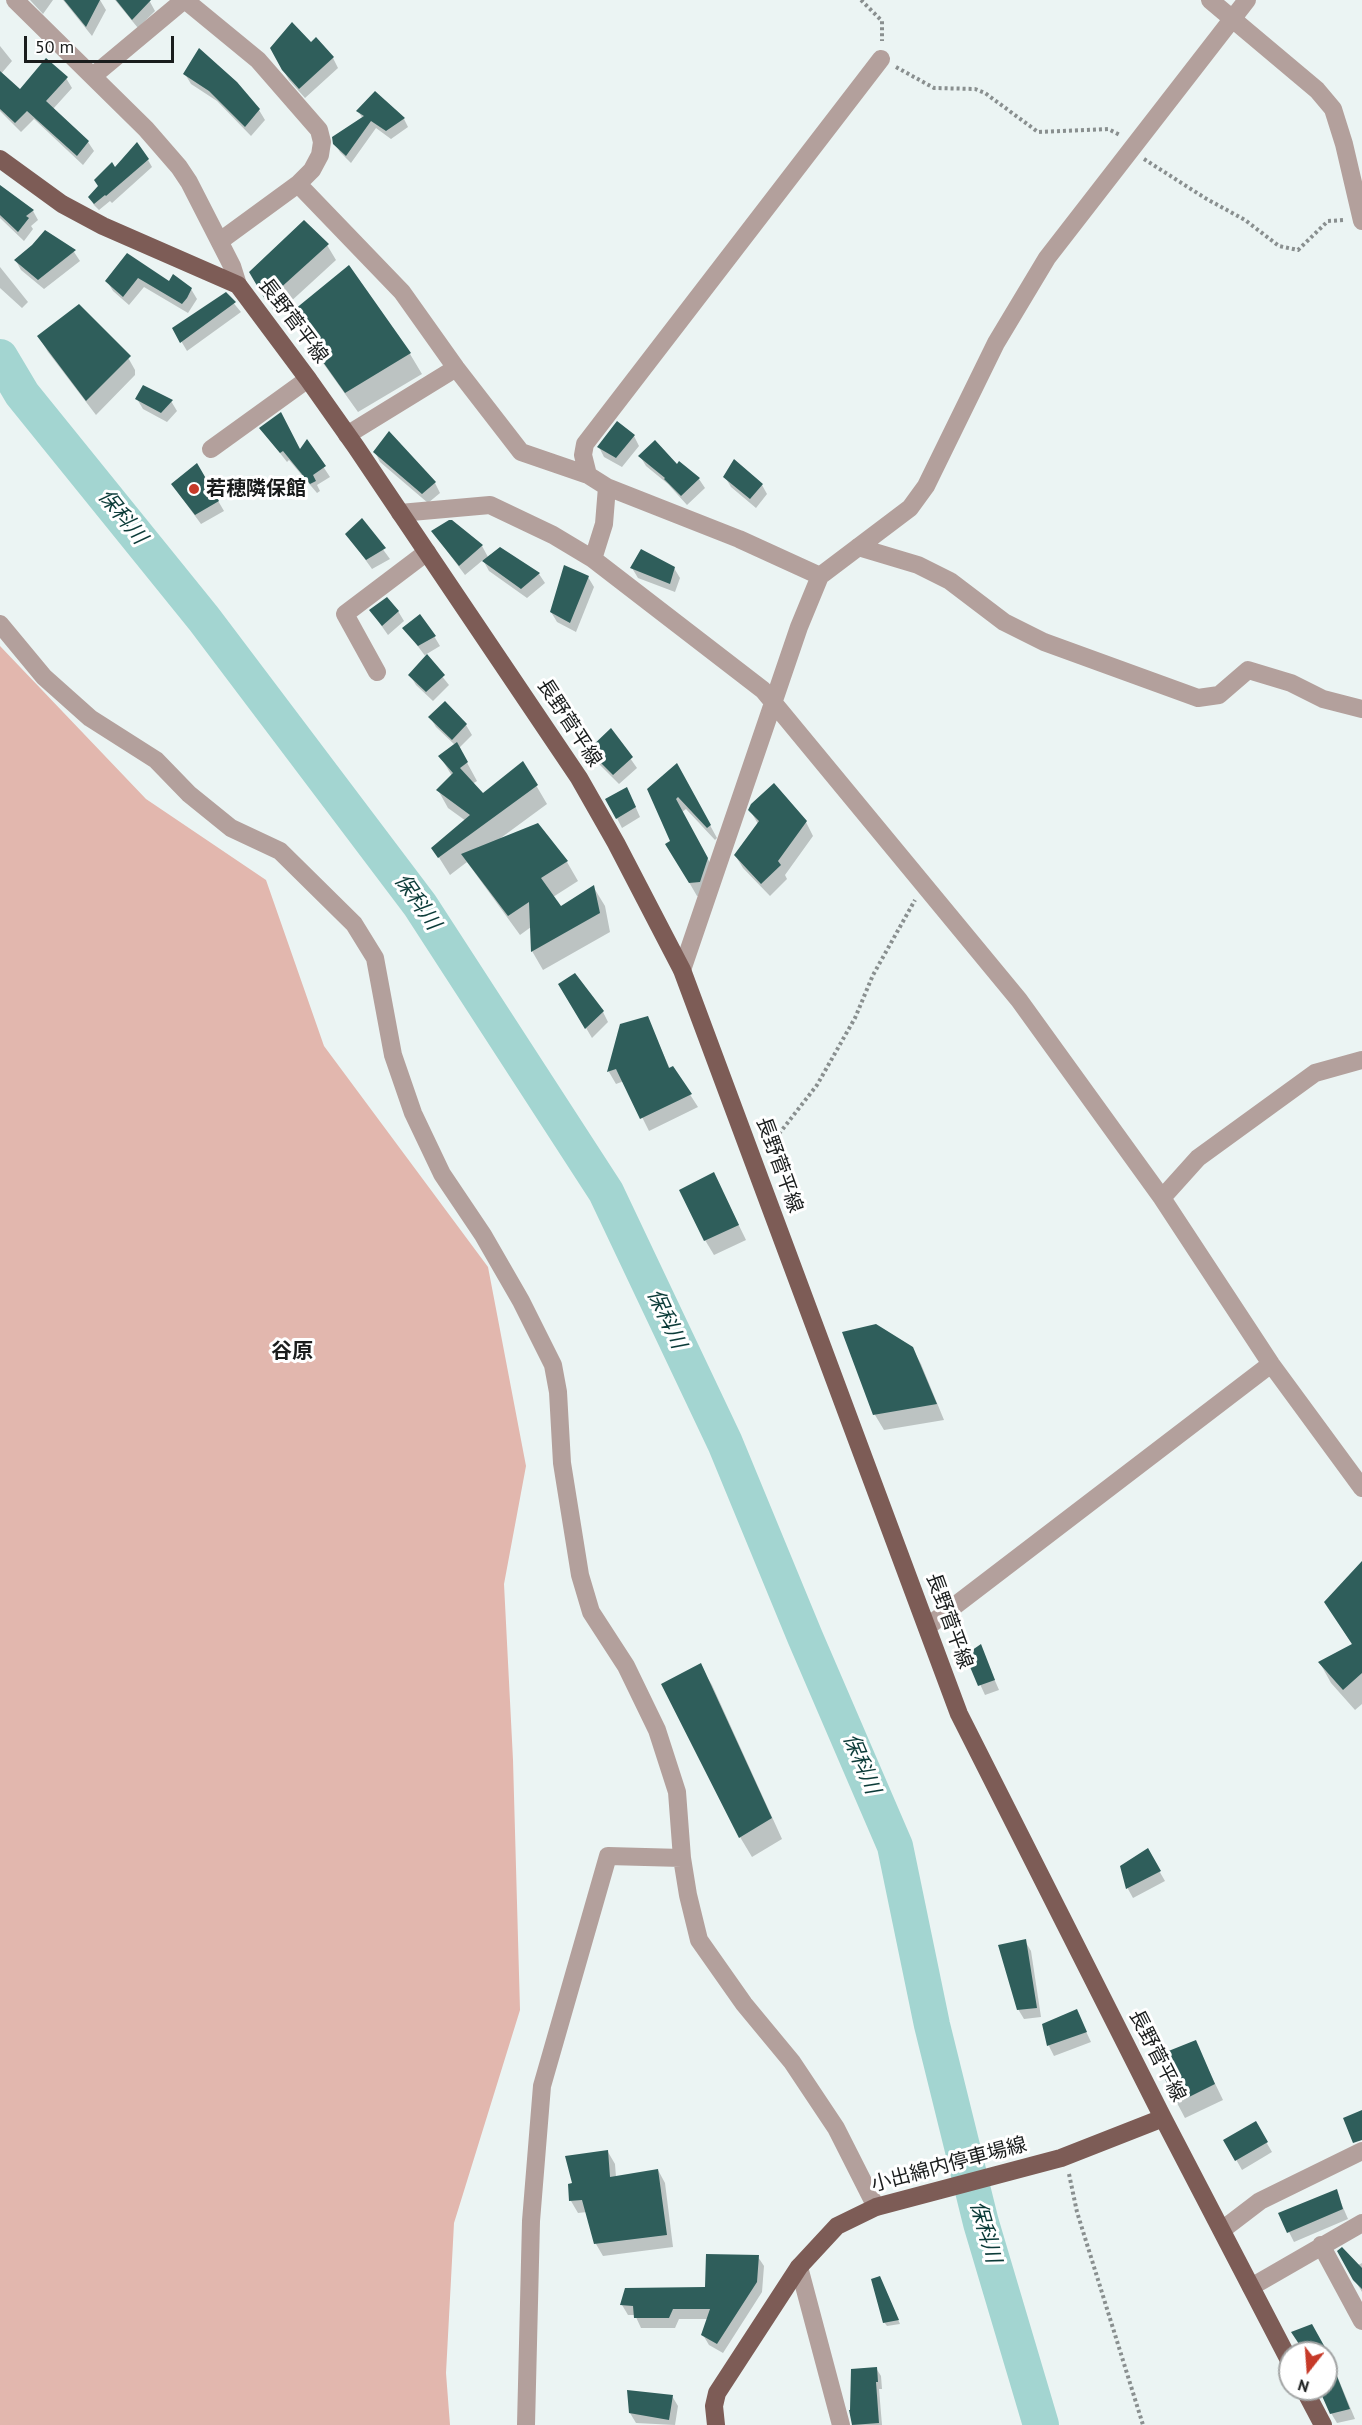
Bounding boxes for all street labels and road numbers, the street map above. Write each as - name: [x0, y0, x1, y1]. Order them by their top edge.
- street label: 長野菅平線: [253, 274, 333, 368]
- street label: 長野菅平線: [532, 675, 606, 771]
- street label: 長野菅平線: [751, 1114, 807, 1216]
- street label: 長野菅平線: [921, 1570, 977, 1672]
- street label: 長野菅平線: [1124, 2006, 1190, 2106]
- street label: 小出綿内停車場線: [869, 2133, 1029, 2197]

